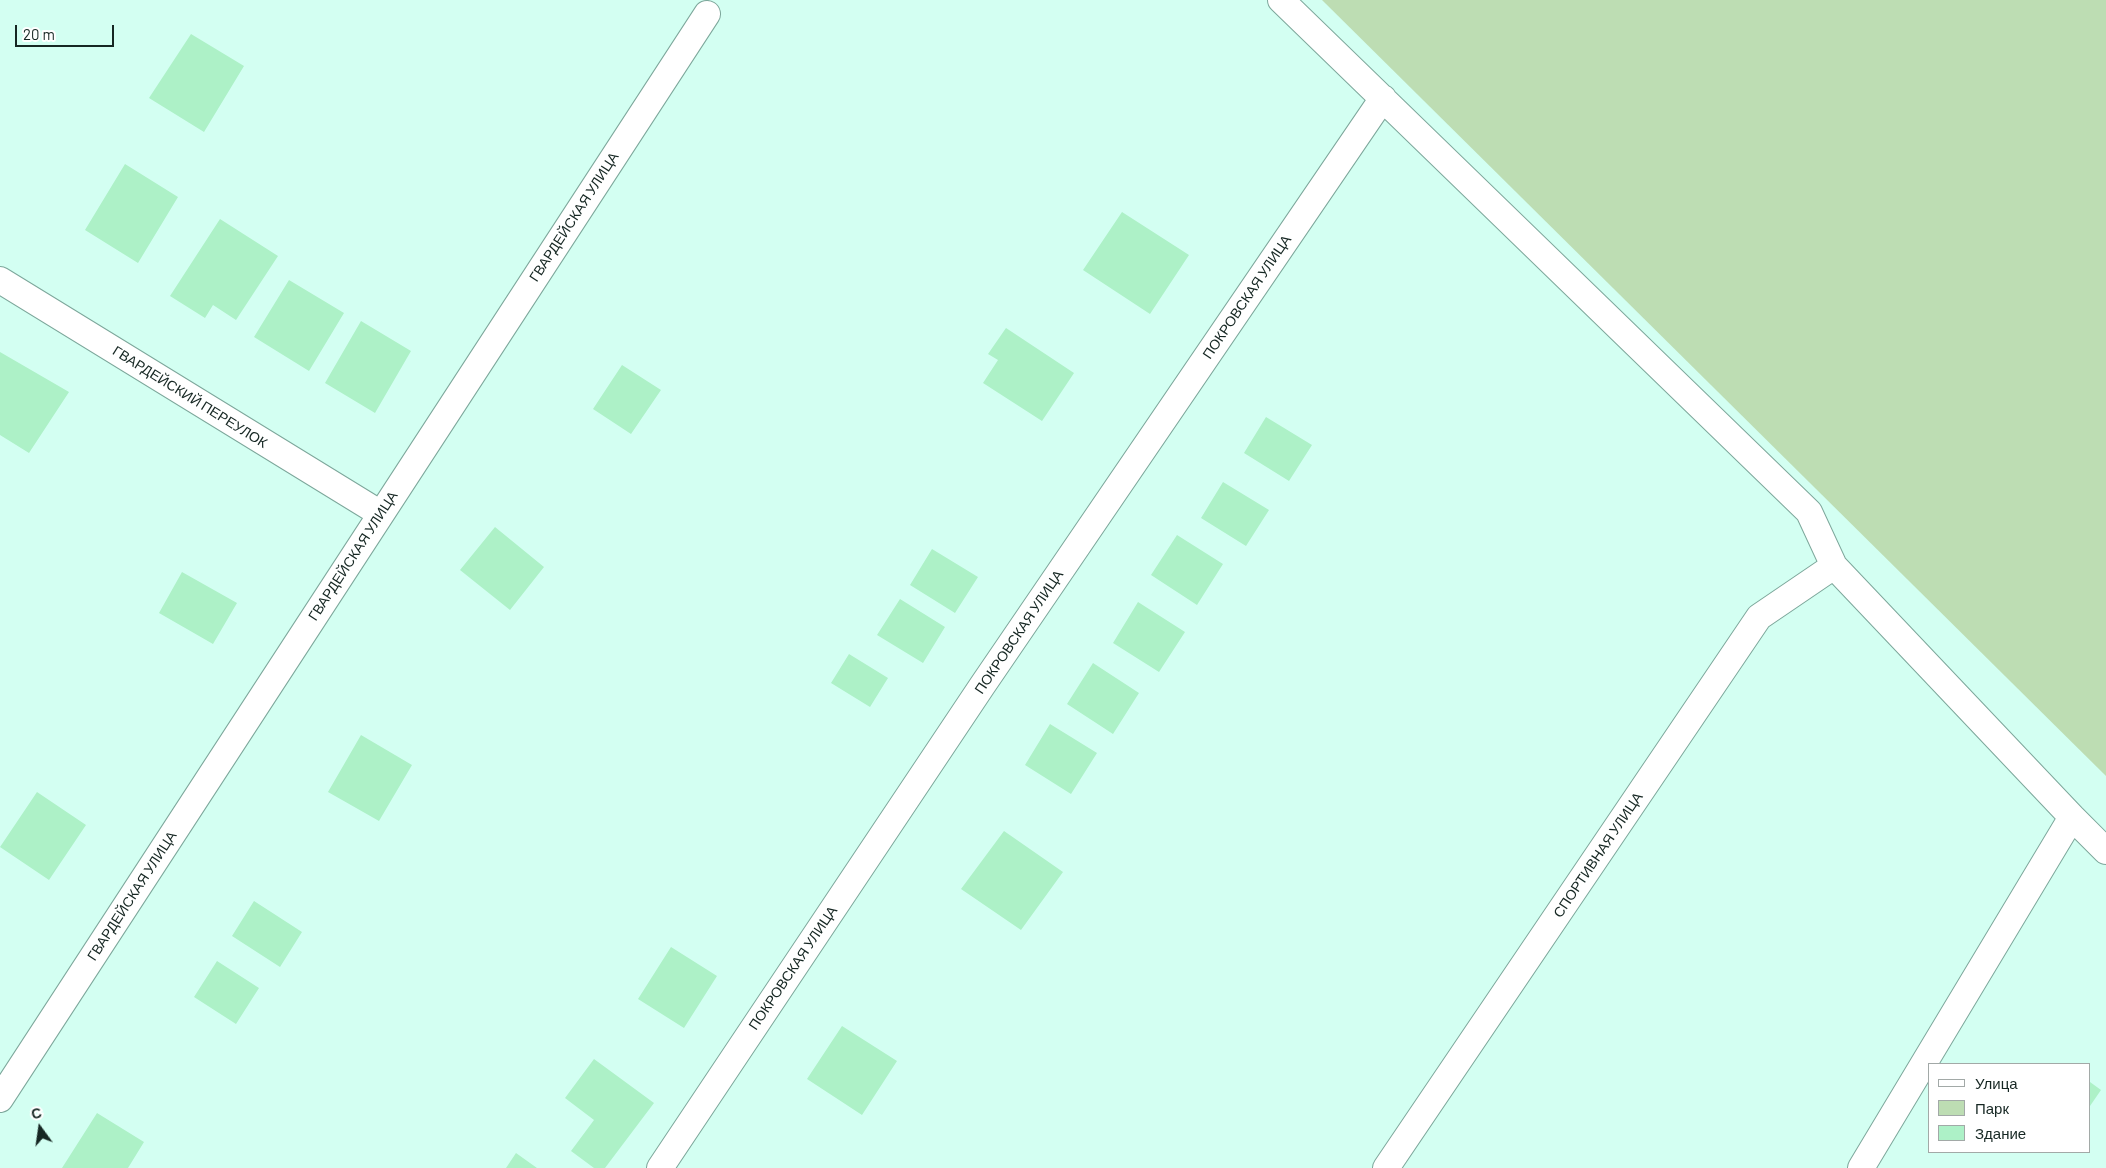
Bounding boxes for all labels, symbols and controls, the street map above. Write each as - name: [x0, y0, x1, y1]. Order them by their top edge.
- scale bar: [18, 15, 116, 47]
- text: 20 m: [23, 25, 55, 43]
- street label: ГВАРДЕЙСКАЯ УЛИЦА: [526, 149, 622, 285]
- street label: ПОКРОВСКАЯ УЛИЦА: [1199, 232, 1295, 362]
- street label: ГВАРДЕЙСКИЙ ПЕРЕУЛОК: [110, 342, 270, 452]
- street label: ГВАРДЕЙСКАЯ УЛИЦА: [305, 488, 401, 624]
- street label: ПОКРОВСКАЯ УЛИЦА: [971, 567, 1067, 697]
- street label: СПОРТИВНАЯ УЛИЦА: [1550, 789, 1646, 921]
- street label: ГВАРДЕЙСКАЯ УЛИЦА: [84, 828, 180, 964]
- street label: ПОКРОВСКАЯ УЛИЦА: [745, 903, 841, 1033]
- legend: [1928, 1063, 2091, 1153]
- text: Улица: [1975, 1074, 2018, 1092]
- text: Парк: [1975, 1099, 2009, 1117]
- north arrow: [15, 1103, 65, 1153]
- text: С: [29, 1103, 43, 1122]
- text: Здание: [1975, 1124, 2026, 1142]

